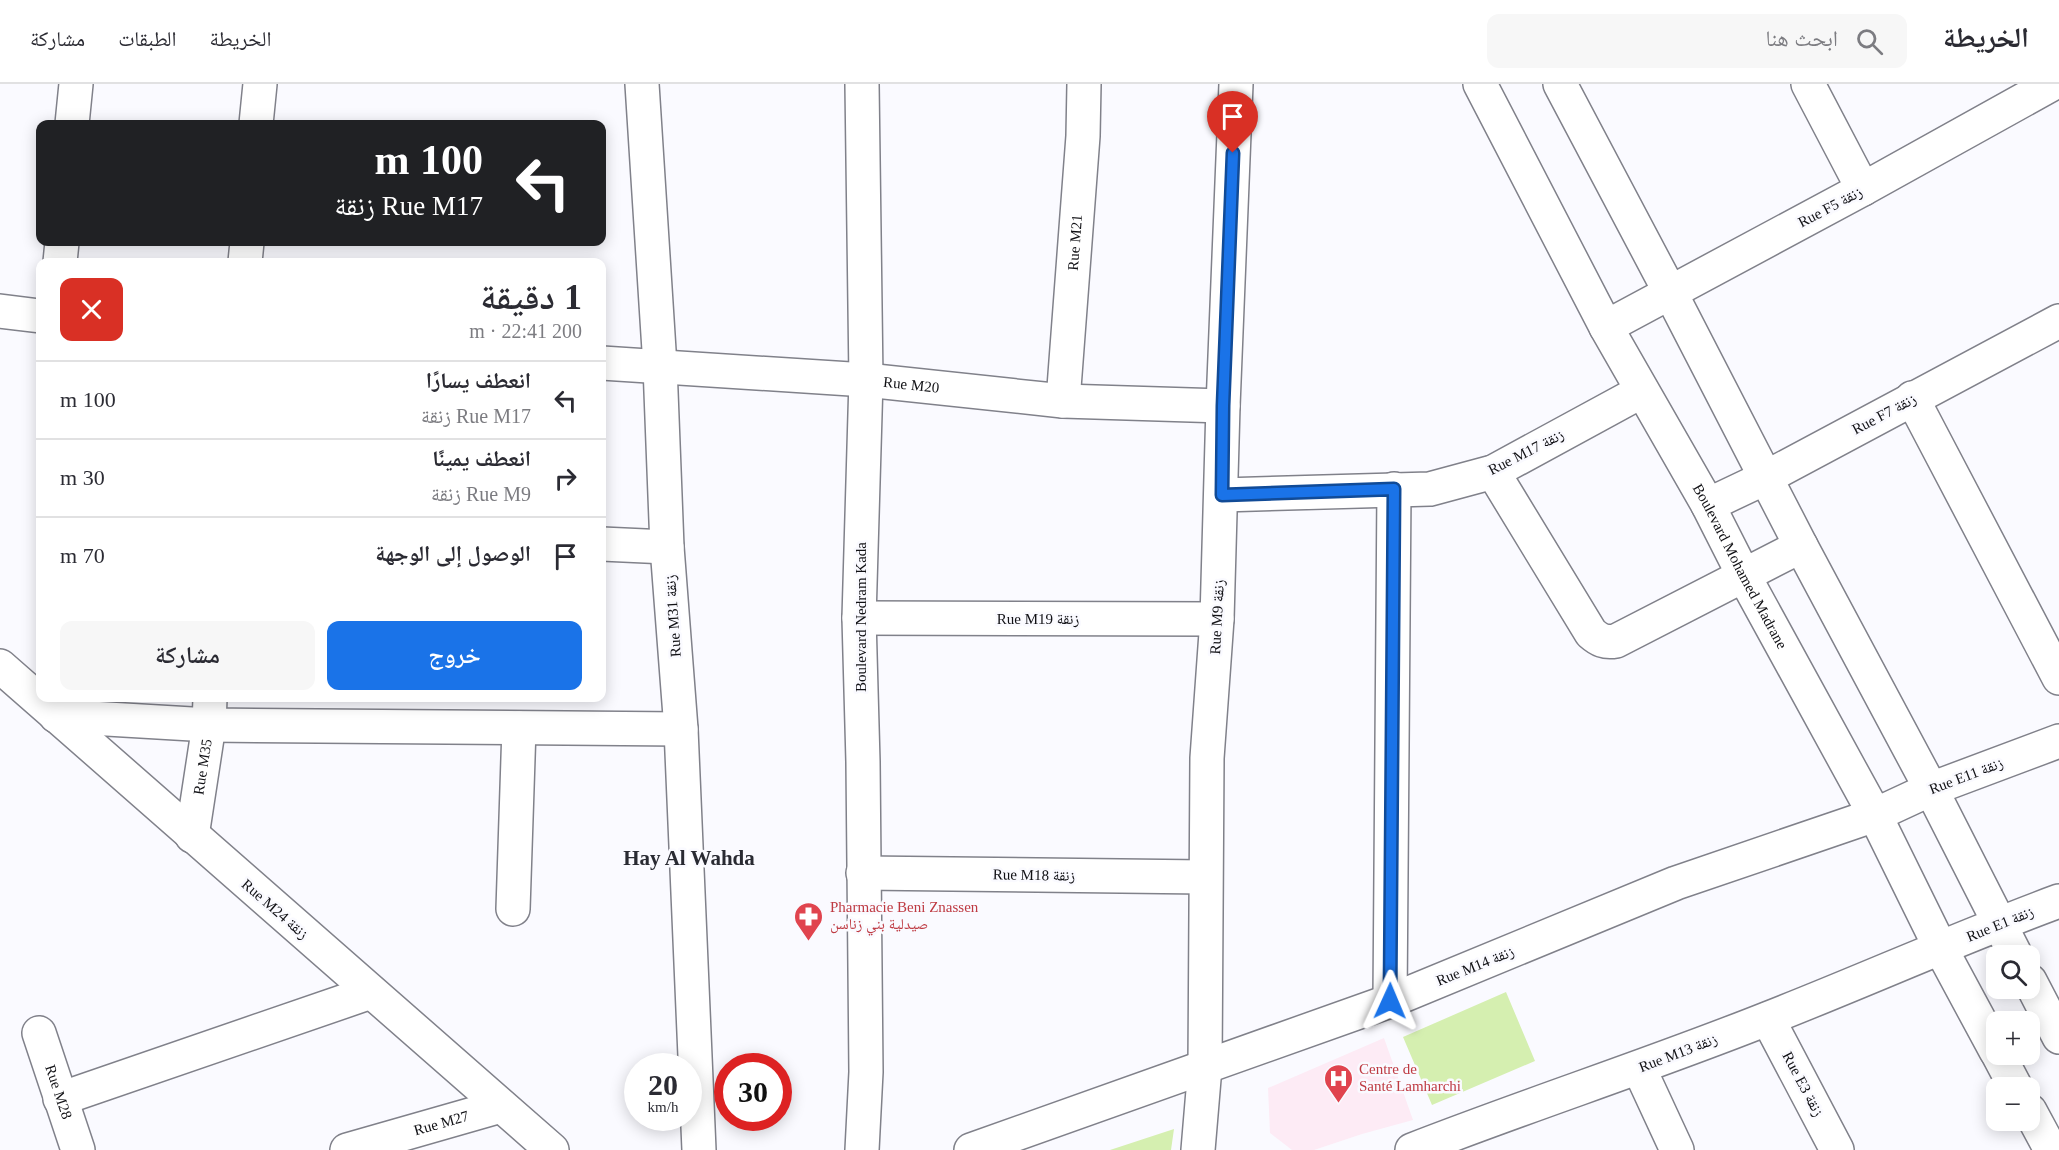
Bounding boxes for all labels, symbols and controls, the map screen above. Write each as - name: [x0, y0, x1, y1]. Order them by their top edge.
- search box: [1487, 14, 1907, 68]
- text: الخريطة: [1943, 22, 2029, 53]
- icon: search: [1853, 25, 1886, 58]
- text: ابحث هنا: [1766, 26, 1838, 51]
- text: مشاركة: [30, 27, 85, 51]
- text: الطبقات: [118, 27, 177, 51]
- text: الخريطة: [210, 27, 271, 51]
- pin: [1207, 91, 1258, 153]
- icon: arrive: [1216, 100, 1249, 133]
- text: 100 m: [375, 137, 483, 183]
- icon: left: [504, 144, 582, 222]
- street label: Rue F5 زنقة: [1795, 183, 1865, 231]
- text: Rue M17 زنقة: [335, 191, 483, 221]
- street label: Rue M21: [1065, 214, 1085, 271]
- text: 1 دقيقة: [480, 277, 582, 317]
- button: close: [60, 278, 123, 341]
- text: 200 m · 22:41: [469, 320, 582, 342]
- text: انعطف يسارًا: [426, 368, 531, 393]
- street label: Rue M20: [882, 374, 940, 396]
- icon: left: [549, 384, 582, 417]
- text: 100 m: [60, 387, 116, 412]
- street label: Rue F7 زنقة: [1849, 390, 1919, 438]
- text: Rue M17 زنقة: [421, 405, 531, 427]
- street label: Rue M17 زنقة: [1486, 426, 1567, 479]
- text: انعطف يمينًا: [432, 446, 531, 471]
- icon: right: [549, 462, 582, 495]
- text: 30 m: [60, 465, 105, 490]
- street label: Boulevard Mohamed Madrane: [1690, 481, 1790, 652]
- text: Rue M9 زنقة: [431, 483, 531, 505]
- icon: arrive: [549, 540, 582, 573]
- text: الوصول إلى الوجهة: [375, 541, 531, 566]
- street label: Boulevard Nedram Kada: [853, 542, 869, 692]
- text: 70 m: [60, 543, 105, 568]
- street label: Rue M31 زنقة: [662, 574, 685, 658]
- street label: Rue M9 زنقة: [1207, 579, 1228, 655]
- street label: Rue M19 زنقة: [997, 611, 1079, 628]
- button: مشاركة: [60, 621, 315, 690]
- button: خروج: [327, 621, 582, 690]
- street label: Rue M35: [190, 738, 215, 796]
- street label: Rue E11 زنقة: [1927, 755, 2006, 798]
- district label: Hay Al Wahda: [623, 846, 755, 870]
- street label: Rue M18 زنقة: [993, 866, 1076, 885]
- street label: Rue M24 زنقة: [238, 876, 312, 943]
- place label: Pharmacie Beni Znassen صيدلية بني زناسن: [830, 899, 979, 936]
- pharmacy icon: Pharmacie Beni Znassen صيدلية بني زناسن: [793, 900, 825, 942]
- street label: Rue E1 زنقة: [1964, 903, 2036, 946]
- street label: Rue M14 زنقة: [1434, 943, 1517, 990]
- map controls: [1986, 945, 2040, 1131]
- button: search: [1986, 945, 2040, 999]
- position arrow: [1358, 969, 1422, 1033]
- button: +: [1986, 1011, 2040, 1065]
- street label: Rue M13 زنقة: [1637, 1031, 1720, 1076]
- street label: Rue E3 زنقة: [1778, 1049, 1827, 1120]
- speed limit sign: 30: [714, 1053, 792, 1131]
- place label: Centre de Santé Lamharchi: [1359, 1061, 1461, 1094]
- hospital icon: Centre de Santé Lamharchi: [1322, 1062, 1354, 1104]
- street label: Rue M28: [42, 1063, 75, 1121]
- text: 20: [648, 1068, 678, 1101]
- button: −: [1986, 1077, 2040, 1131]
- text: km/h: [648, 1099, 678, 1115]
- street label: Rue M27: [412, 1108, 471, 1139]

